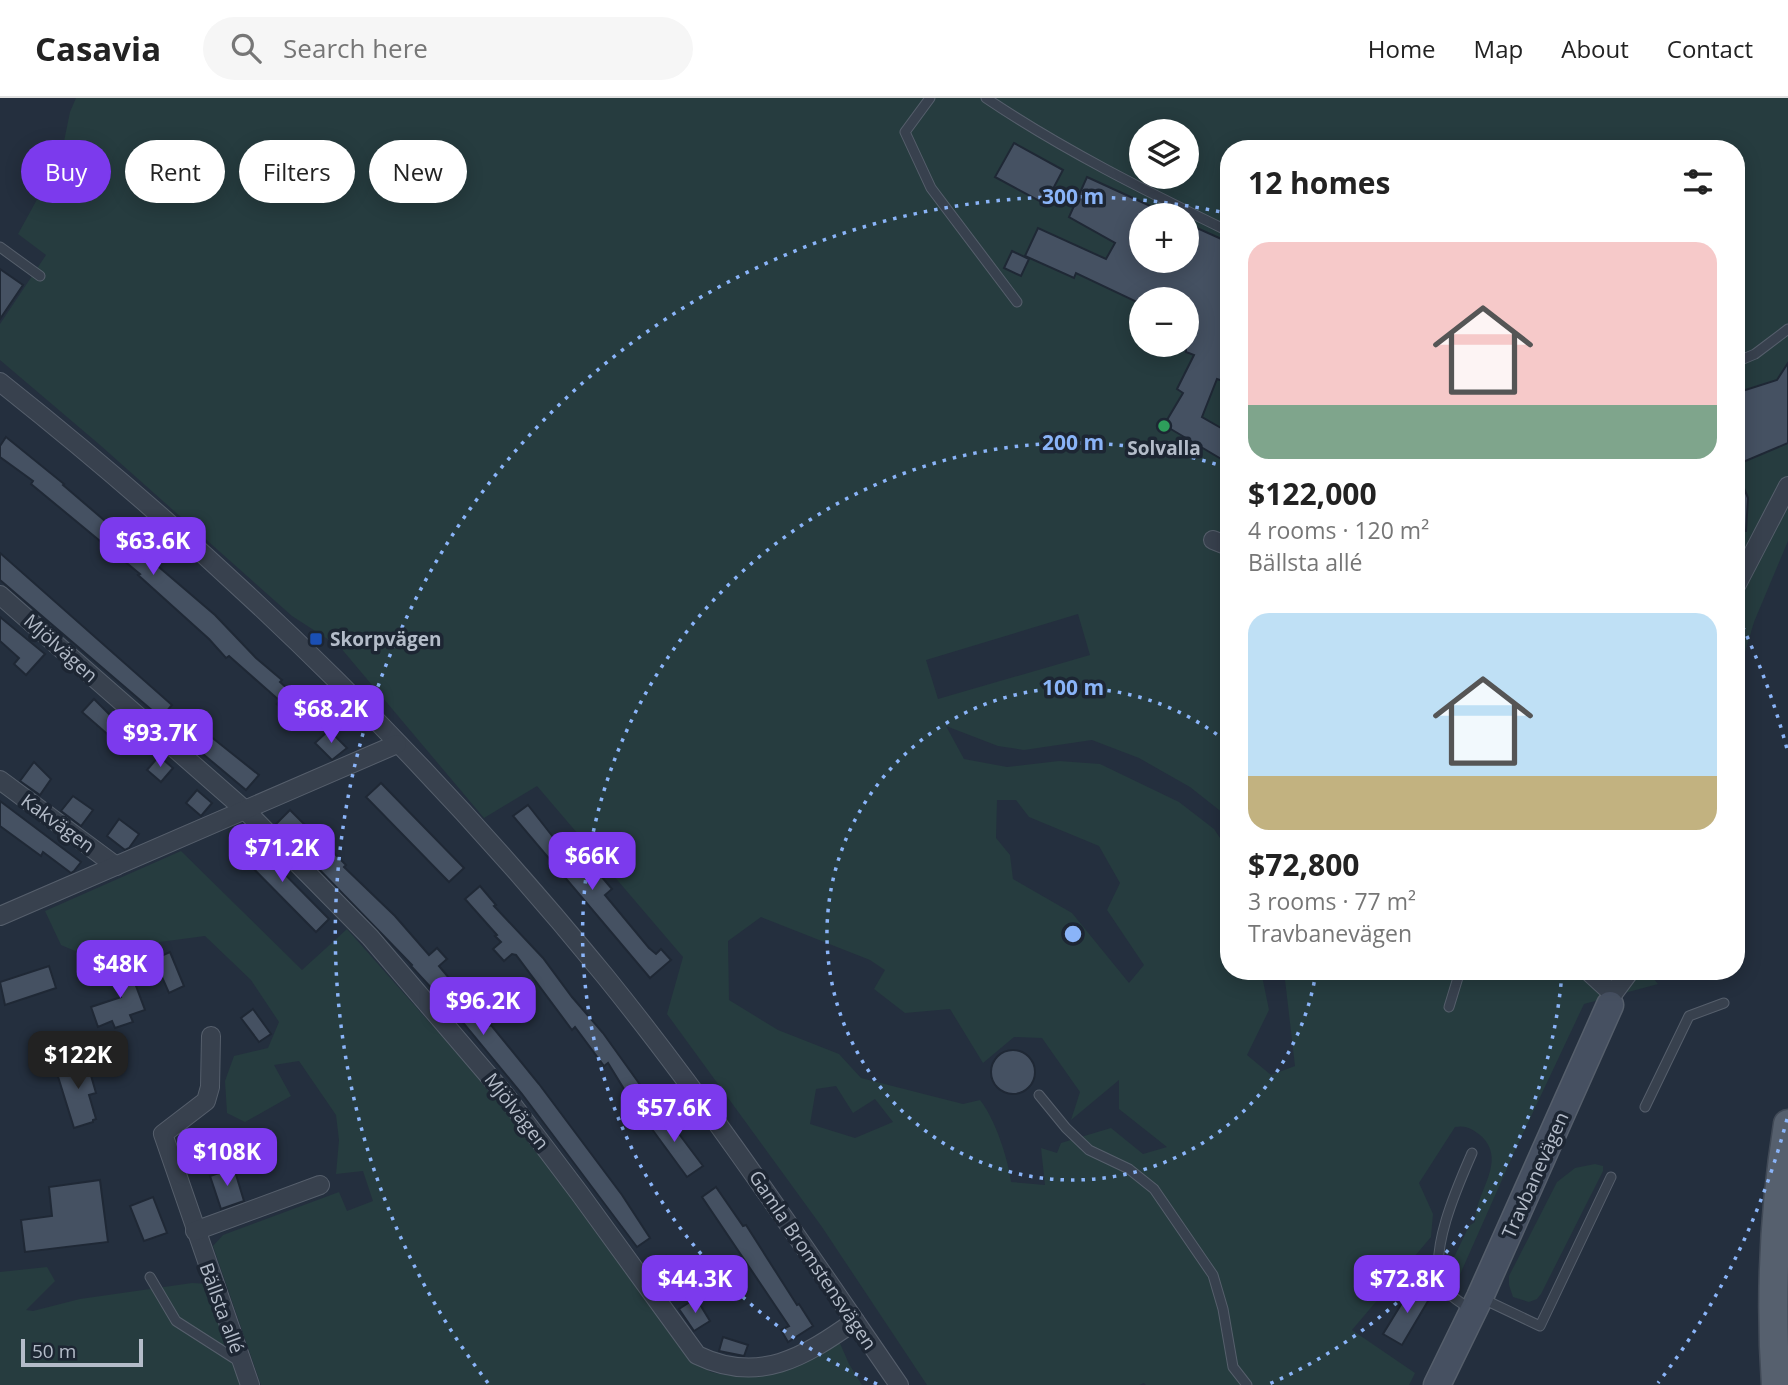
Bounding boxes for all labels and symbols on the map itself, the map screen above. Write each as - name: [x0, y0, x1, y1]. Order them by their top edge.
- text: 300 m: [1042, 182, 1104, 210]
- marker: Solvalla: [1156, 418, 1172, 434]
- text: 200 m: [1042, 428, 1104, 456]
- place label: Solvalla: [1127, 435, 1201, 461]
- pin: $63.6K: [96, 518, 210, 577]
- street label: Mjölvägen: [19, 608, 103, 688]
- place label: Skorpvägen: [330, 626, 441, 652]
- marker: Skorpvägen: [308, 631, 324, 647]
- text: 100 m: [1042, 673, 1104, 701]
- pin: $68.2K: [274, 686, 388, 745]
- pin: $93.7K: [103, 710, 217, 769]
- street label: Kakvägen: [16, 788, 100, 858]
- pin: $71.2K: [225, 824, 339, 884]
- pin: $66K: [551, 832, 633, 892]
- centre of rings: [1061, 922, 1085, 946]
- pin: $48K: [79, 940, 161, 1000]
- pin: $96.2K: [426, 978, 540, 1037]
- pin: $122K: [29, 1032, 127, 1091]
- street label: Mjölvägen: [479, 1067, 555, 1155]
- pin: $57.6K: [617, 1084, 731, 1144]
- street label: Travbanevägen: [1496, 1108, 1574, 1242]
- pin: $108K: [178, 1128, 276, 1188]
- street label: Gamla Bromstensvägen: [743, 1165, 883, 1355]
- pin: $44.3K: [638, 1256, 752, 1315]
- pin: $72.8K: [1350, 1256, 1464, 1315]
- street label: Bällsta allé: [194, 1259, 250, 1357]
- scale bar: [21, 1336, 144, 1368]

